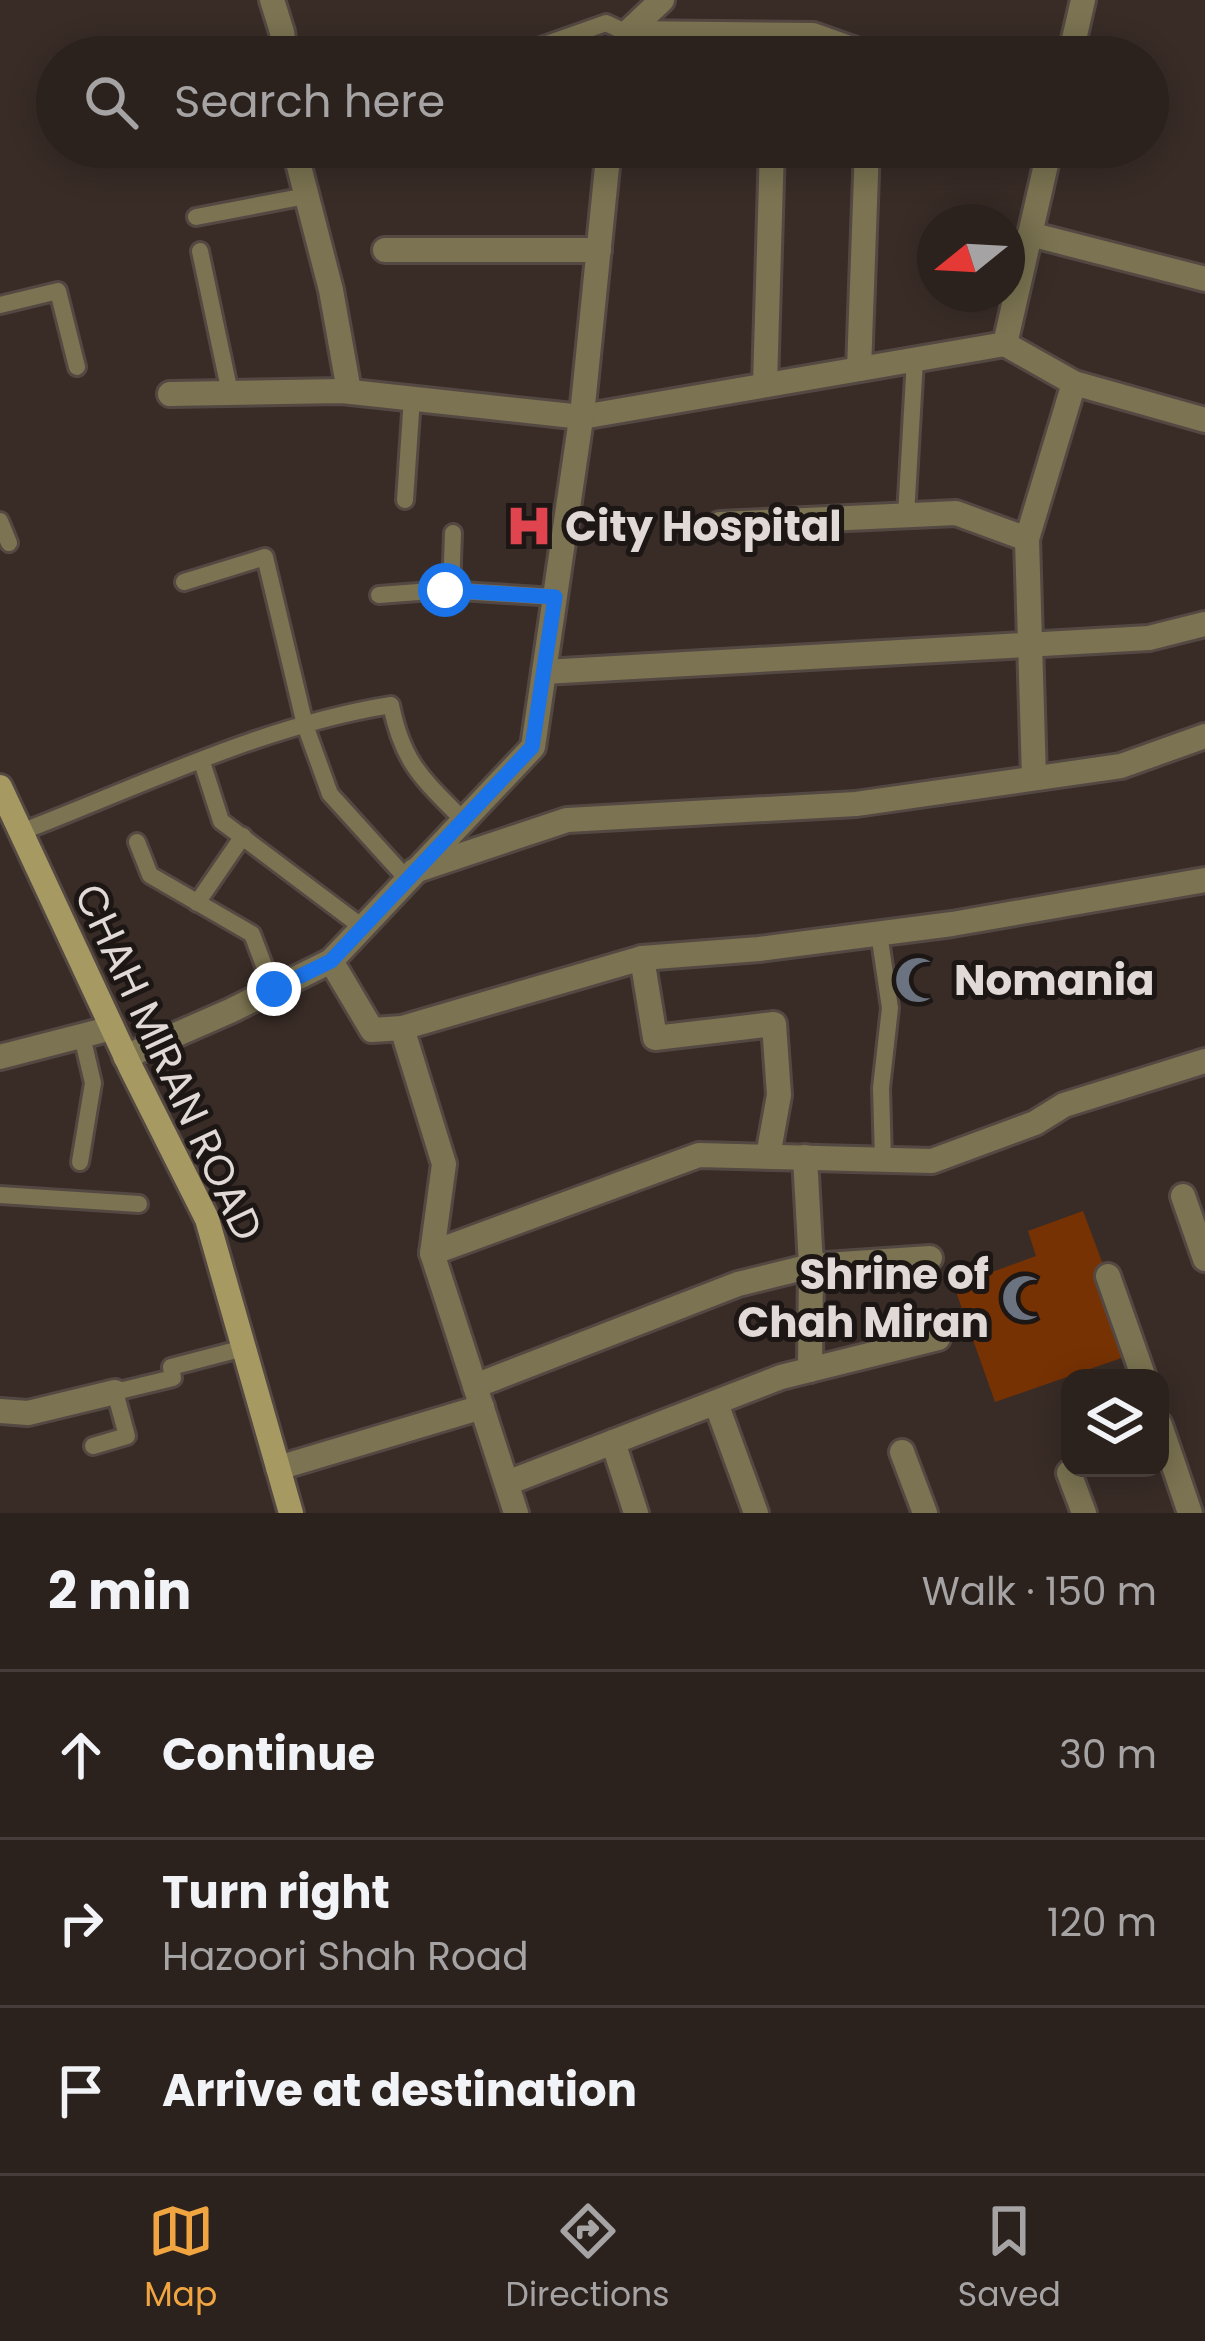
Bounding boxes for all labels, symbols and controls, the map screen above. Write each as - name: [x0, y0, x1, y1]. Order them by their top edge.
- search box: [36, 36, 1169, 168]
- icon: search: [78, 69, 144, 135]
- text: Search here: [174, 70, 445, 133]
- north arrow: [917, 204, 1025, 312]
- place label: City Hospital: [565, 497, 842, 556]
- hospital icon: City Hospital: [504, 501, 554, 551]
- route start: [418, 563, 472, 617]
- street label: CHAH MIRAN ROAD: [60, 874, 277, 1250]
- place label: Nomania: [954, 951, 1155, 1010]
- mosque icon: Nomania: [893, 955, 943, 1005]
- route end: [247, 962, 301, 1016]
- place label: Shrine of Chah Miran: [737, 1245, 989, 1352]
- mosque icon: Shrine of Chah Miran: [1000, 1273, 1050, 1323]
- map controls: [1061, 1369, 1169, 1477]
- button: layers: [1061, 1369, 1169, 1477]
- text: 2 min: [48, 1555, 191, 1627]
- text: Walk · 150 m: [922, 1564, 1157, 1619]
- icon: ahead: [48, 1722, 114, 1788]
- text: Continue: [162, 1723, 375, 1786]
- text: 30 m: [1059, 1727, 1157, 1782]
- text: Turn right: [162, 1861, 390, 1924]
- icon: right: [48, 1890, 114, 1956]
- text: 120 m: [1047, 1895, 1157, 1950]
- text: Hazoori Shah Road: [162, 1929, 529, 1984]
- icon: arrive: [48, 2058, 114, 2124]
- text: Arrive at destination: [162, 2059, 637, 2122]
- tab: Map: [144, 2198, 217, 2320]
- tab: Directions: [506, 2198, 669, 2320]
- tab: Saved: [958, 2198, 1061, 2320]

